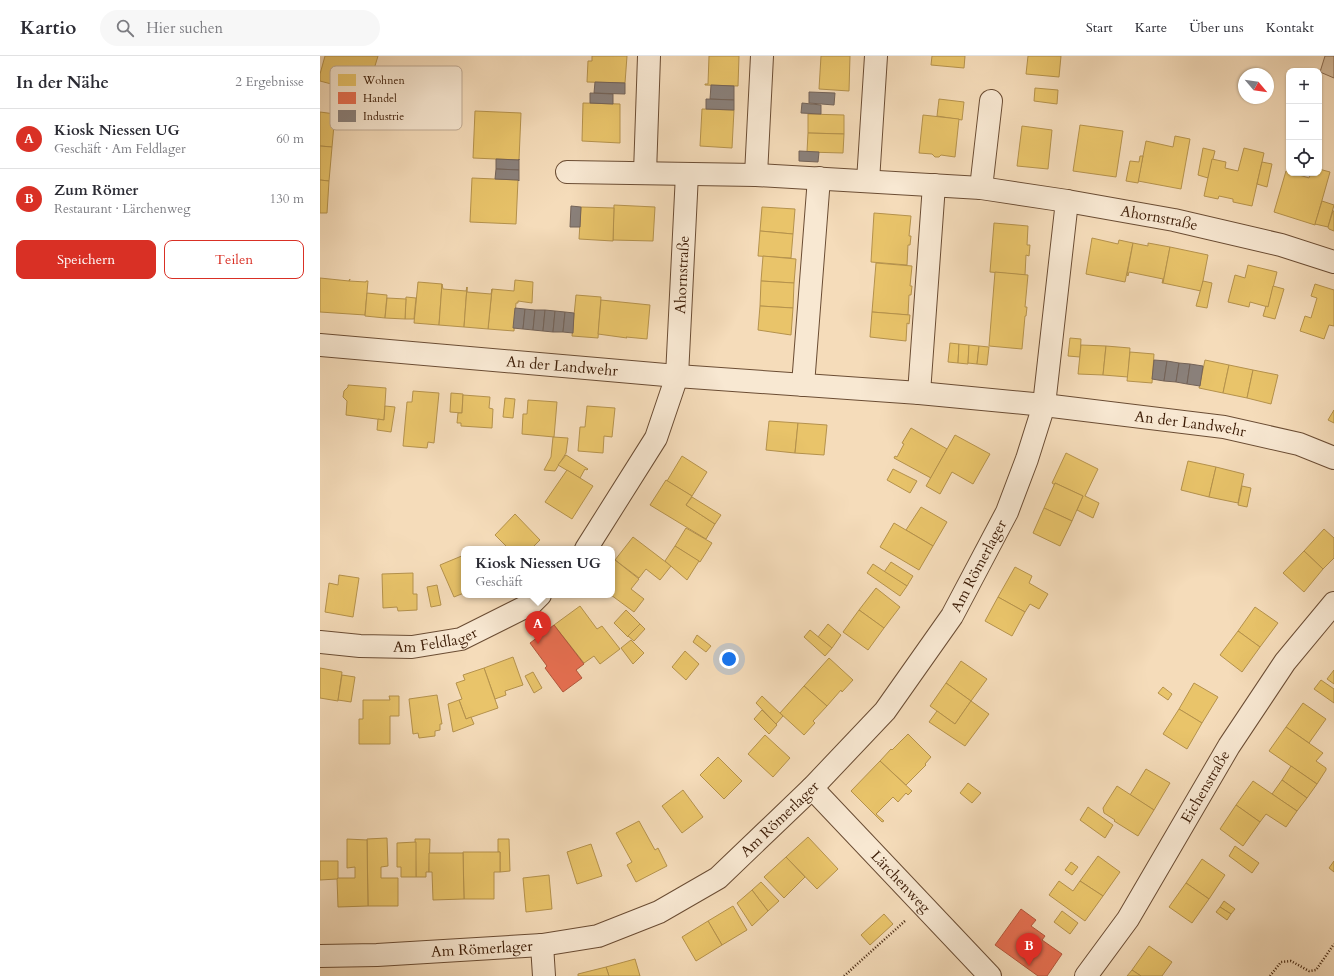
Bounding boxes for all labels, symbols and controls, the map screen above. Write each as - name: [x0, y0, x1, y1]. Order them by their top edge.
- search box: [100, 10, 380, 46]
- text: Kartio: [20, 15, 76, 41]
- icon: search: [114, 17, 136, 39]
- text: Hier suchen: [146, 18, 223, 38]
- text: Start: [1086, 18, 1113, 37]
- text: Karte: [1135, 18, 1167, 37]
- text: Über uns: [1189, 18, 1244, 37]
- text: Kontakt: [1266, 18, 1314, 37]
- legend: [330, 66, 462, 130]
- north arrow: [1238, 68, 1274, 104]
- map controls: [1286, 68, 1322, 176]
- button: +: [1286, 68, 1322, 104]
- text: In der Nähe: [16, 71, 109, 94]
- text: 2 Ergebnisse: [235, 73, 304, 91]
- text: Wohnen: [362, 73, 405, 88]
- text: Handel: [363, 91, 397, 106]
- button: −: [1286, 104, 1322, 140]
- text: Industrie: [363, 109, 404, 124]
- text: Kiosk Niessen UG: [54, 120, 180, 140]
- text: A: [24, 130, 34, 148]
- text: 60 m: [276, 130, 304, 148]
- text: Geschäft · Am Feldlager: [54, 140, 186, 158]
- button: locate: [1286, 140, 1322, 176]
- text: Zum Römer: [54, 180, 138, 200]
- text: B: [24, 190, 34, 208]
- text: 130 m: [270, 190, 304, 208]
- text: Restaurant · Lärchenweg: [54, 200, 191, 218]
- street label: Ahornstraße: [1119, 201, 1200, 235]
- street label: Ahornstraße: [670, 235, 694, 315]
- button: Speichern: [16, 240, 156, 279]
- button: Teilen: [164, 240, 304, 279]
- street label: An der Landwehr: [505, 351, 619, 381]
- street label: An der Landwehr: [1134, 406, 1248, 442]
- street label: Am Römerlager: [946, 516, 1011, 615]
- popup: [461, 546, 615, 598]
- text: Kiosk Niessen UG: [475, 553, 601, 573]
- text: Geschäft: [475, 573, 523, 591]
- pin: A: [525, 611, 551, 644]
- street label: Am Feldlager: [393, 622, 481, 657]
- your location: [719, 649, 739, 669]
- street label: Eichenstraße: [1176, 746, 1234, 827]
- street label: Am Römerlager: [736, 776, 824, 861]
- street label: Lärchenweg: [866, 846, 935, 918]
- pin: B: [1016, 933, 1042, 966]
- street label: Am Römerlager: [430, 936, 534, 962]

